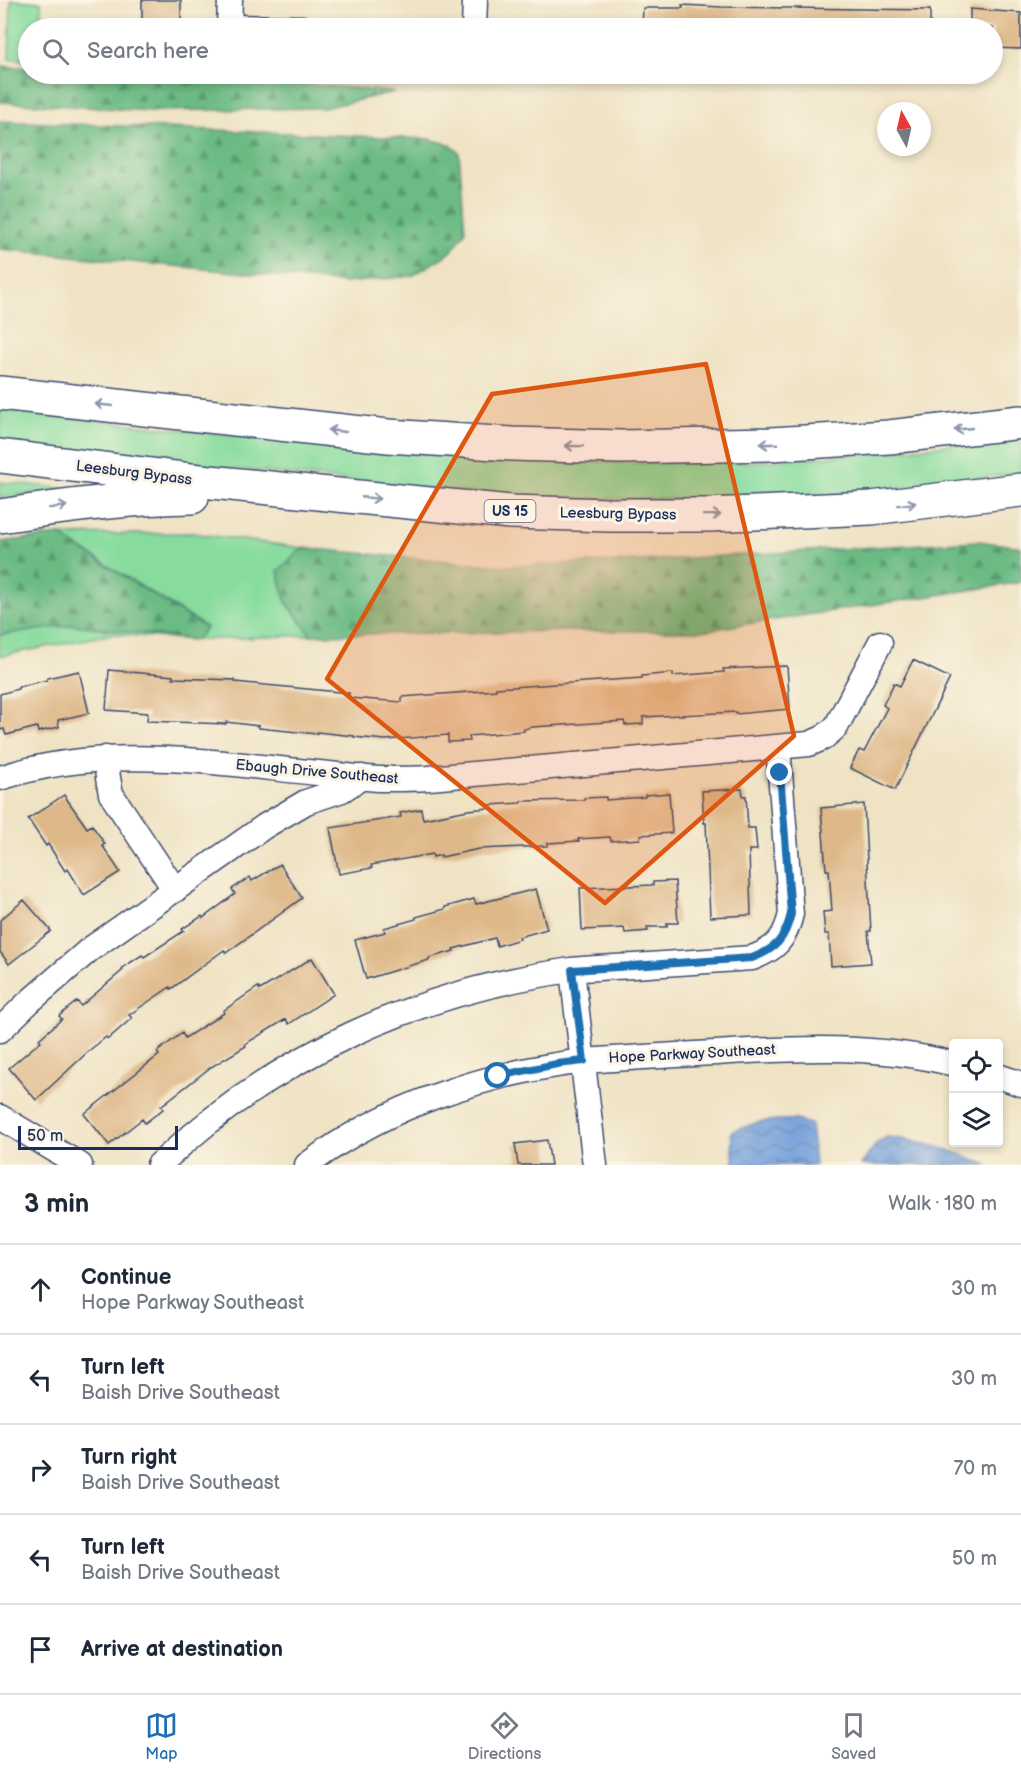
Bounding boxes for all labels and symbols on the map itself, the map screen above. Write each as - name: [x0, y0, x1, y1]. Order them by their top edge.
- north arrow: [877, 102, 931, 156]
- one-way arrow: [94, 399, 114, 410]
- one-way arrow: [954, 424, 973, 435]
- one-way arrow: [328, 425, 348, 436]
- one-way arrow: [759, 438, 779, 449]
- one-way arrow: [564, 440, 584, 451]
- street label: Leesburg Bypass: [75, 456, 194, 490]
- one-way arrow: [361, 493, 381, 504]
- one-way arrow: [897, 498, 916, 509]
- road number: US 15: [484, 500, 536, 522]
- one-way arrow: [47, 502, 67, 513]
- street label: Leesburg Bypass: [559, 503, 677, 525]
- one-way arrow: [702, 509, 722, 520]
- street label: Ebaugh Drive Southeast: [235, 755, 400, 789]
- route end: [766, 759, 792, 785]
- street label: Hope Parkway Southeast: [608, 1040, 776, 1068]
- route start: [484, 1062, 510, 1088]
- scale bar: [18, 1123, 178, 1150]

